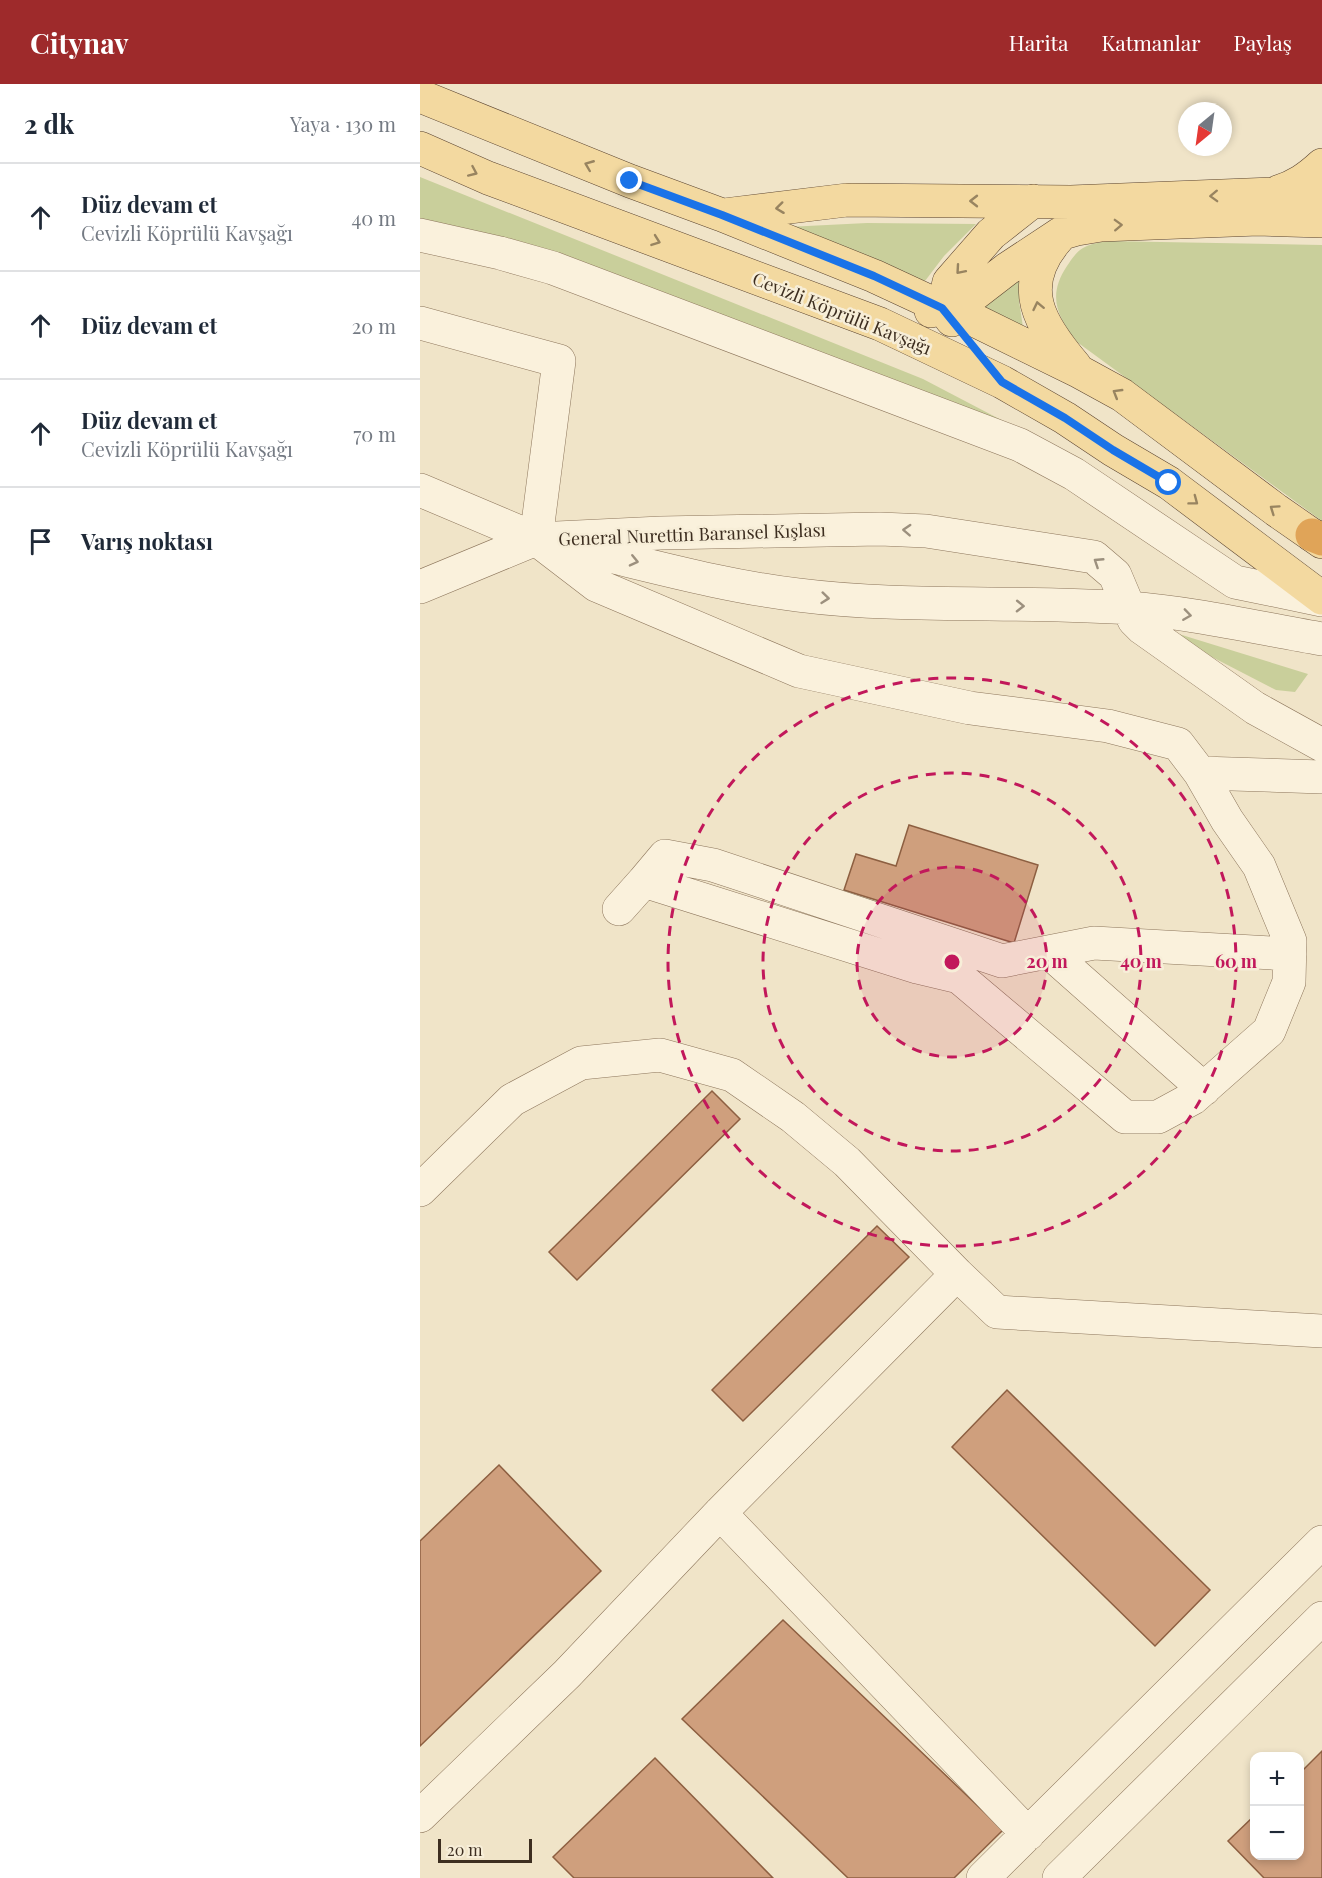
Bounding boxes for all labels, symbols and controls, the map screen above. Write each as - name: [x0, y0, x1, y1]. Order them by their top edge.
- text: Citynav: [30, 24, 129, 61]
- text: Harita: [1009, 28, 1069, 56]
- text: Katmanlar: [1102, 28, 1201, 56]
- text: Paylaş: [1234, 28, 1292, 56]
- north arrow: [1178, 102, 1232, 156]
- text: 2 dk: [24, 106, 74, 141]
- text: Yaya · 130 m: [290, 110, 396, 137]
- one-way arrow: [584, 160, 595, 172]
- one-way arrow: [467, 164, 478, 176]
- route end: [616, 167, 642, 193]
- text: Düz devam et: [81, 189, 217, 219]
- one-way arrow: [1210, 190, 1219, 203]
- one-way arrow: [970, 195, 979, 207]
- icon: ahead: [24, 201, 57, 234]
- one-way arrow: [775, 201, 784, 214]
- text: 40 m: [351, 204, 396, 231]
- one-way arrow: [1113, 218, 1122, 231]
- text: Cevizli Köprülü Kavşağı: [81, 219, 293, 246]
- one-way arrow: [650, 233, 661, 246]
- one-way arrow: [956, 263, 967, 274]
- street label: Cevizli Köprülü Kavşağı: [749, 266, 935, 360]
- one-way arrow: [1032, 301, 1045, 311]
- icon: ahead: [24, 309, 57, 342]
- text: Düz devam et: [81, 310, 217, 340]
- text: 20 m: [352, 312, 396, 339]
- one-way arrow: [1113, 388, 1123, 400]
- text: Düz devam et: [81, 405, 217, 435]
- icon: ahead: [24, 417, 57, 450]
- text: 70 m: [353, 420, 396, 447]
- text: Cevizli Köprülü Kavşağı: [81, 435, 293, 462]
- route start: [1155, 469, 1181, 495]
- one-way arrow: [1187, 494, 1198, 505]
- one-way arrow: [1269, 505, 1280, 516]
- street label: General Nurettin Baransel Kışlası: [558, 517, 826, 551]
- one-way arrow: [902, 524, 911, 537]
- icon: arrive: [24, 525, 57, 558]
- text: Varış noktası: [81, 526, 213, 556]
- one-way arrow: [629, 554, 639, 567]
- one-way arrow: [1093, 558, 1104, 569]
- one-way arrow: [821, 591, 830, 604]
- one-way arrow: [1015, 600, 1024, 612]
- one-way arrow: [1182, 608, 1191, 620]
- text: 20 m: [1026, 949, 1068, 973]
- text: 40 m: [1120, 949, 1163, 973]
- text: 60 m: [1215, 949, 1258, 973]
- centre of rings: [942, 952, 962, 972]
- map controls: [1250, 1752, 1304, 1860]
- button: +: [1250, 1752, 1304, 1806]
- button: −: [1250, 1806, 1304, 1860]
- scale bar: [438, 1836, 532, 1864]
- text: 20 m: [447, 1839, 482, 1860]

